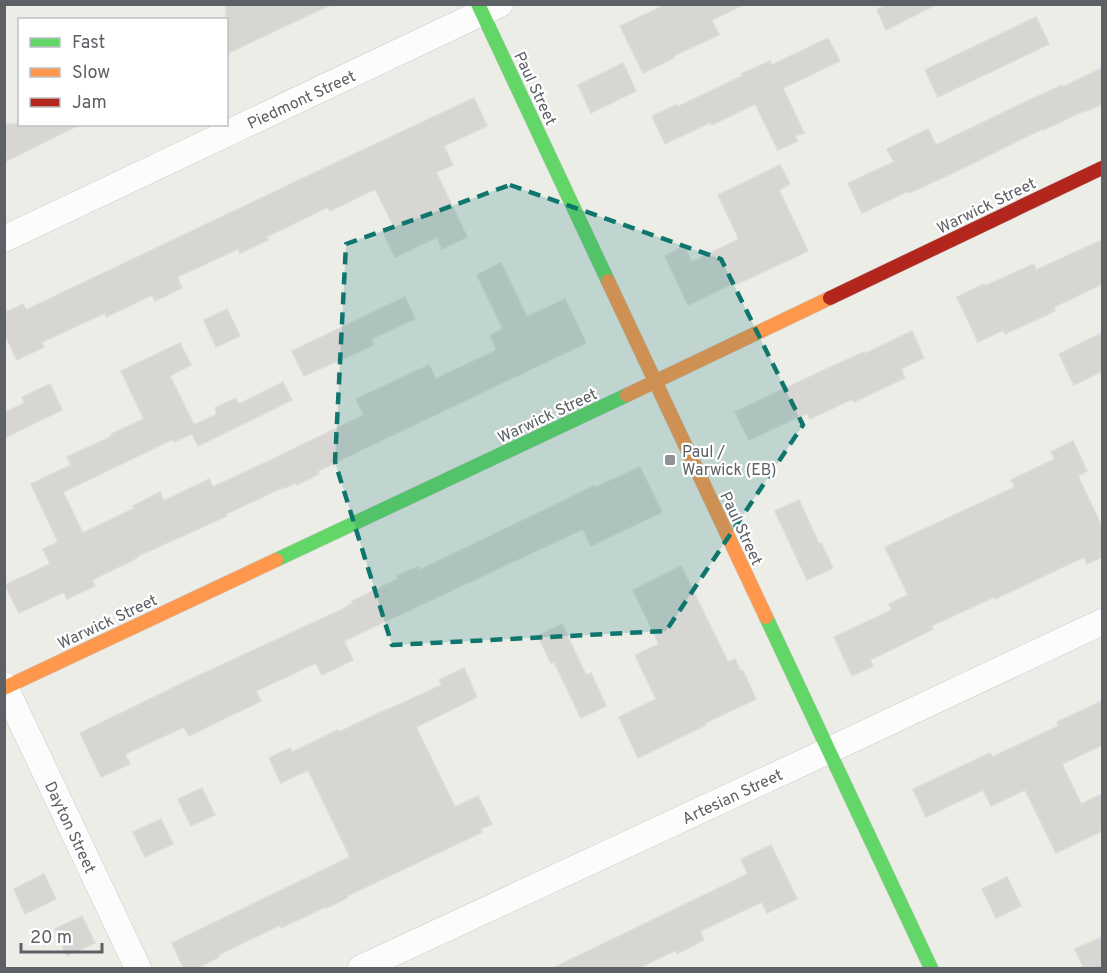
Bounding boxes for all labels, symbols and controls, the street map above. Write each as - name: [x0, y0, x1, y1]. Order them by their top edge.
- legend: [18, 18, 228, 126]
- text: Fast: [72, 32, 105, 55]
- street label: Paul Street: [508, 49, 560, 129]
- text: Slow: [72, 62, 110, 85]
- street label: Piedmont Street: [244, 67, 359, 135]
- text: Jam: [72, 92, 107, 115]
- street label: Warwick Street: [934, 174, 1040, 239]
- street label: Warwick Street: [495, 385, 601, 449]
- place label: Paul / Warwick (EB): [682, 443, 776, 481]
- marker: Paul / Warwick (EB): [663, 453, 677, 467]
- street label: Paul Street: [714, 489, 766, 569]
- street label: Warwick Street: [55, 591, 161, 655]
- street label: Artesian Street: [679, 766, 786, 830]
- street label: Dayton Street: [39, 779, 99, 877]
- scale bar: [21, 916, 102, 954]
- text: 20 m: [30, 927, 72, 950]

